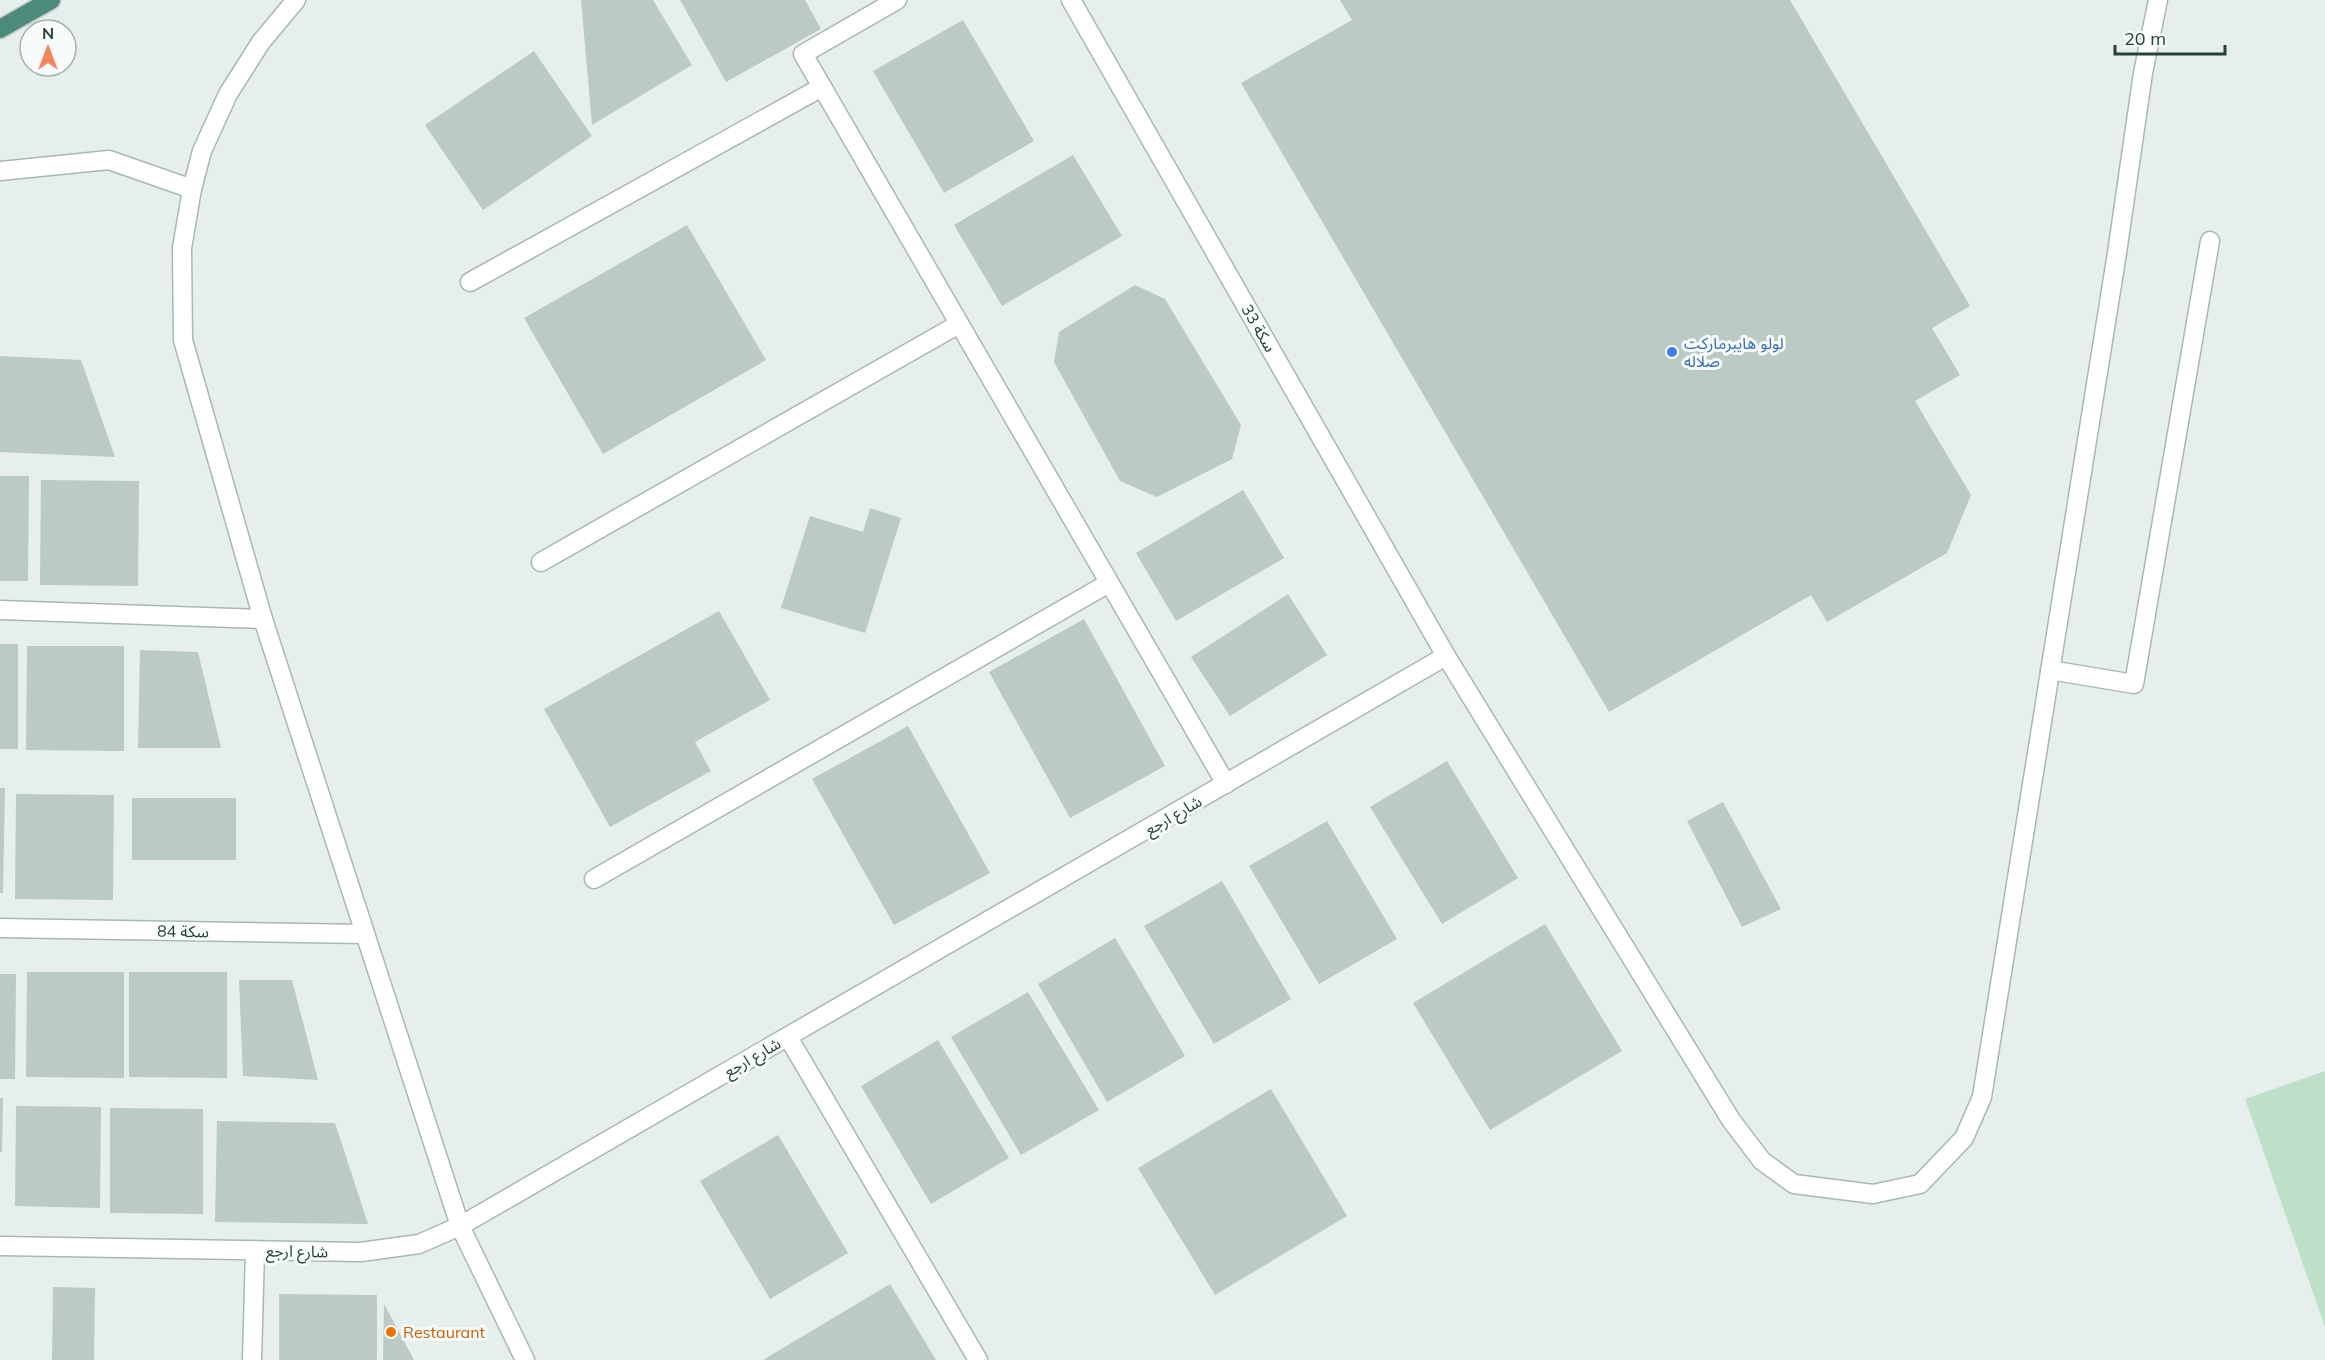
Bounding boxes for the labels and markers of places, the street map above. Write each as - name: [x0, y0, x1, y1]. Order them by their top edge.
- place label: لولو هايبرماركت صلاله: [1684, 333, 1784, 371]
- marker: لولو هايبرماركت صلاله: [1665, 345, 1679, 359]
- place label: Restaurant: [403, 1322, 486, 1342]
- marker: Restaurant: [384, 1325, 398, 1339]

